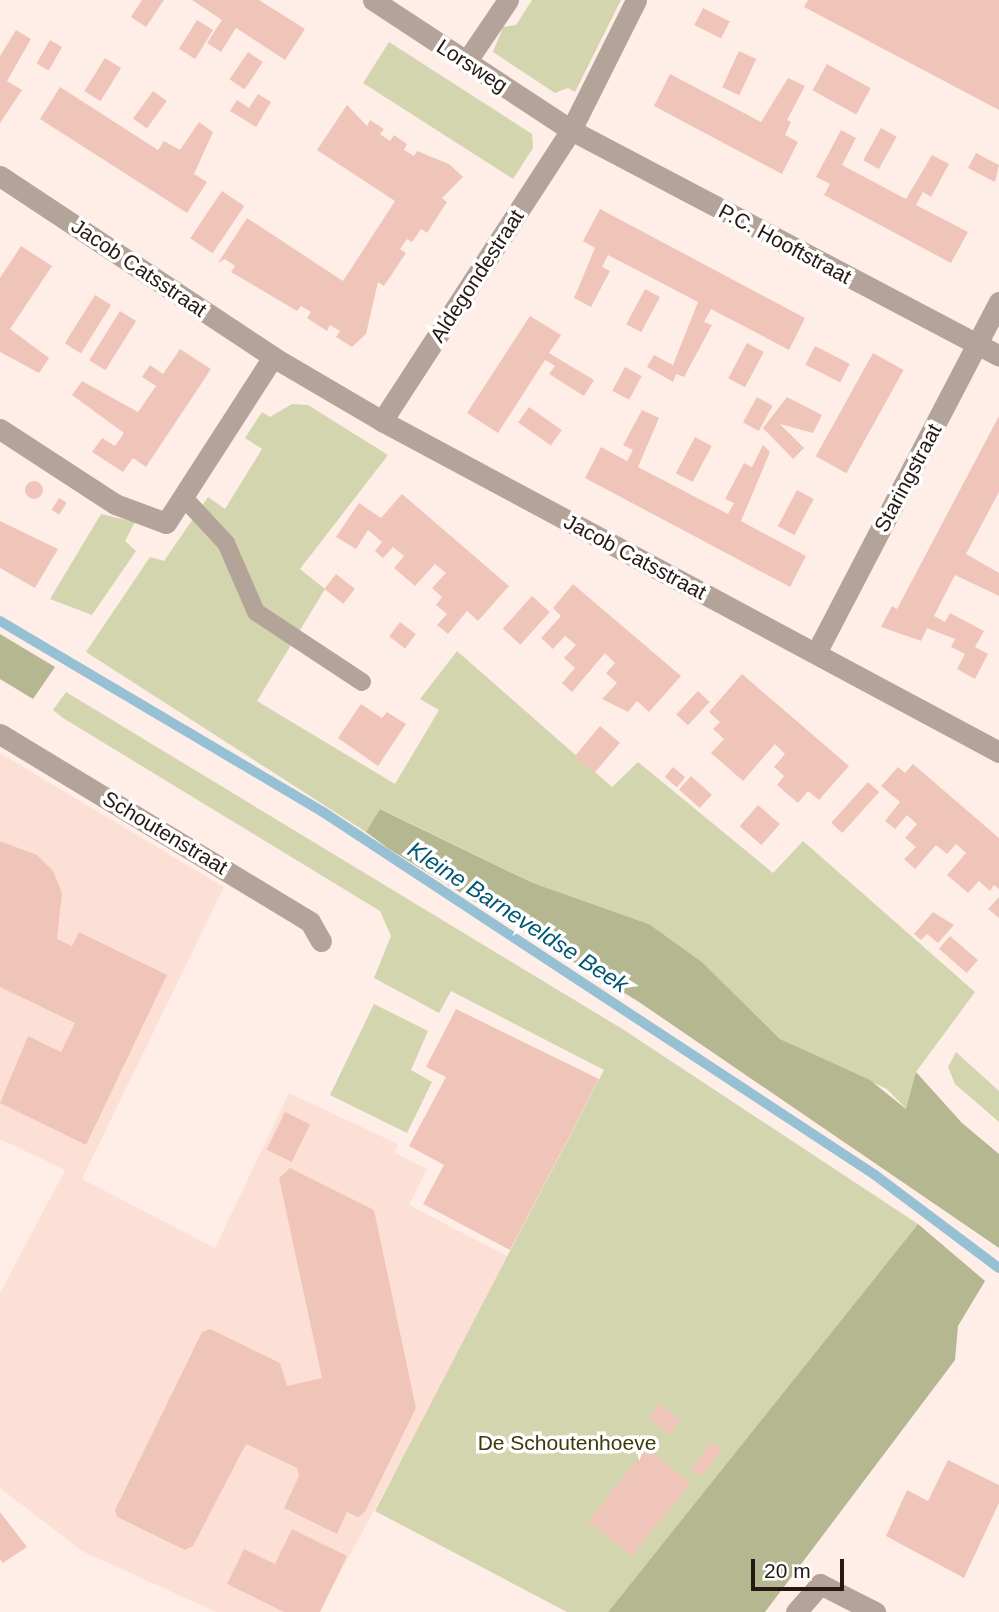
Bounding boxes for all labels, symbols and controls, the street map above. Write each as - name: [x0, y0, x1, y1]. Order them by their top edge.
- street label: Lorsweg: [432, 34, 512, 98]
- street label: P.C. Hooftstraat: [714, 198, 856, 290]
- street label: Aldegondestraat: [425, 205, 529, 347]
- street label: Jacob Catsstraat: [67, 213, 211, 323]
- street label: Staringstraat: [869, 420, 947, 536]
- street label: Jacob Catsstraat: [560, 509, 710, 605]
- street label: Schoutenstraat: [98, 786, 232, 880]
- water label: Kleine Barneveldse Beek: [403, 835, 633, 999]
- park label: De Schoutenhoeve: [478, 1430, 656, 1456]
- scale bar: [754, 1546, 847, 1590]
- text: 20 m: [764, 1559, 811, 1582]

